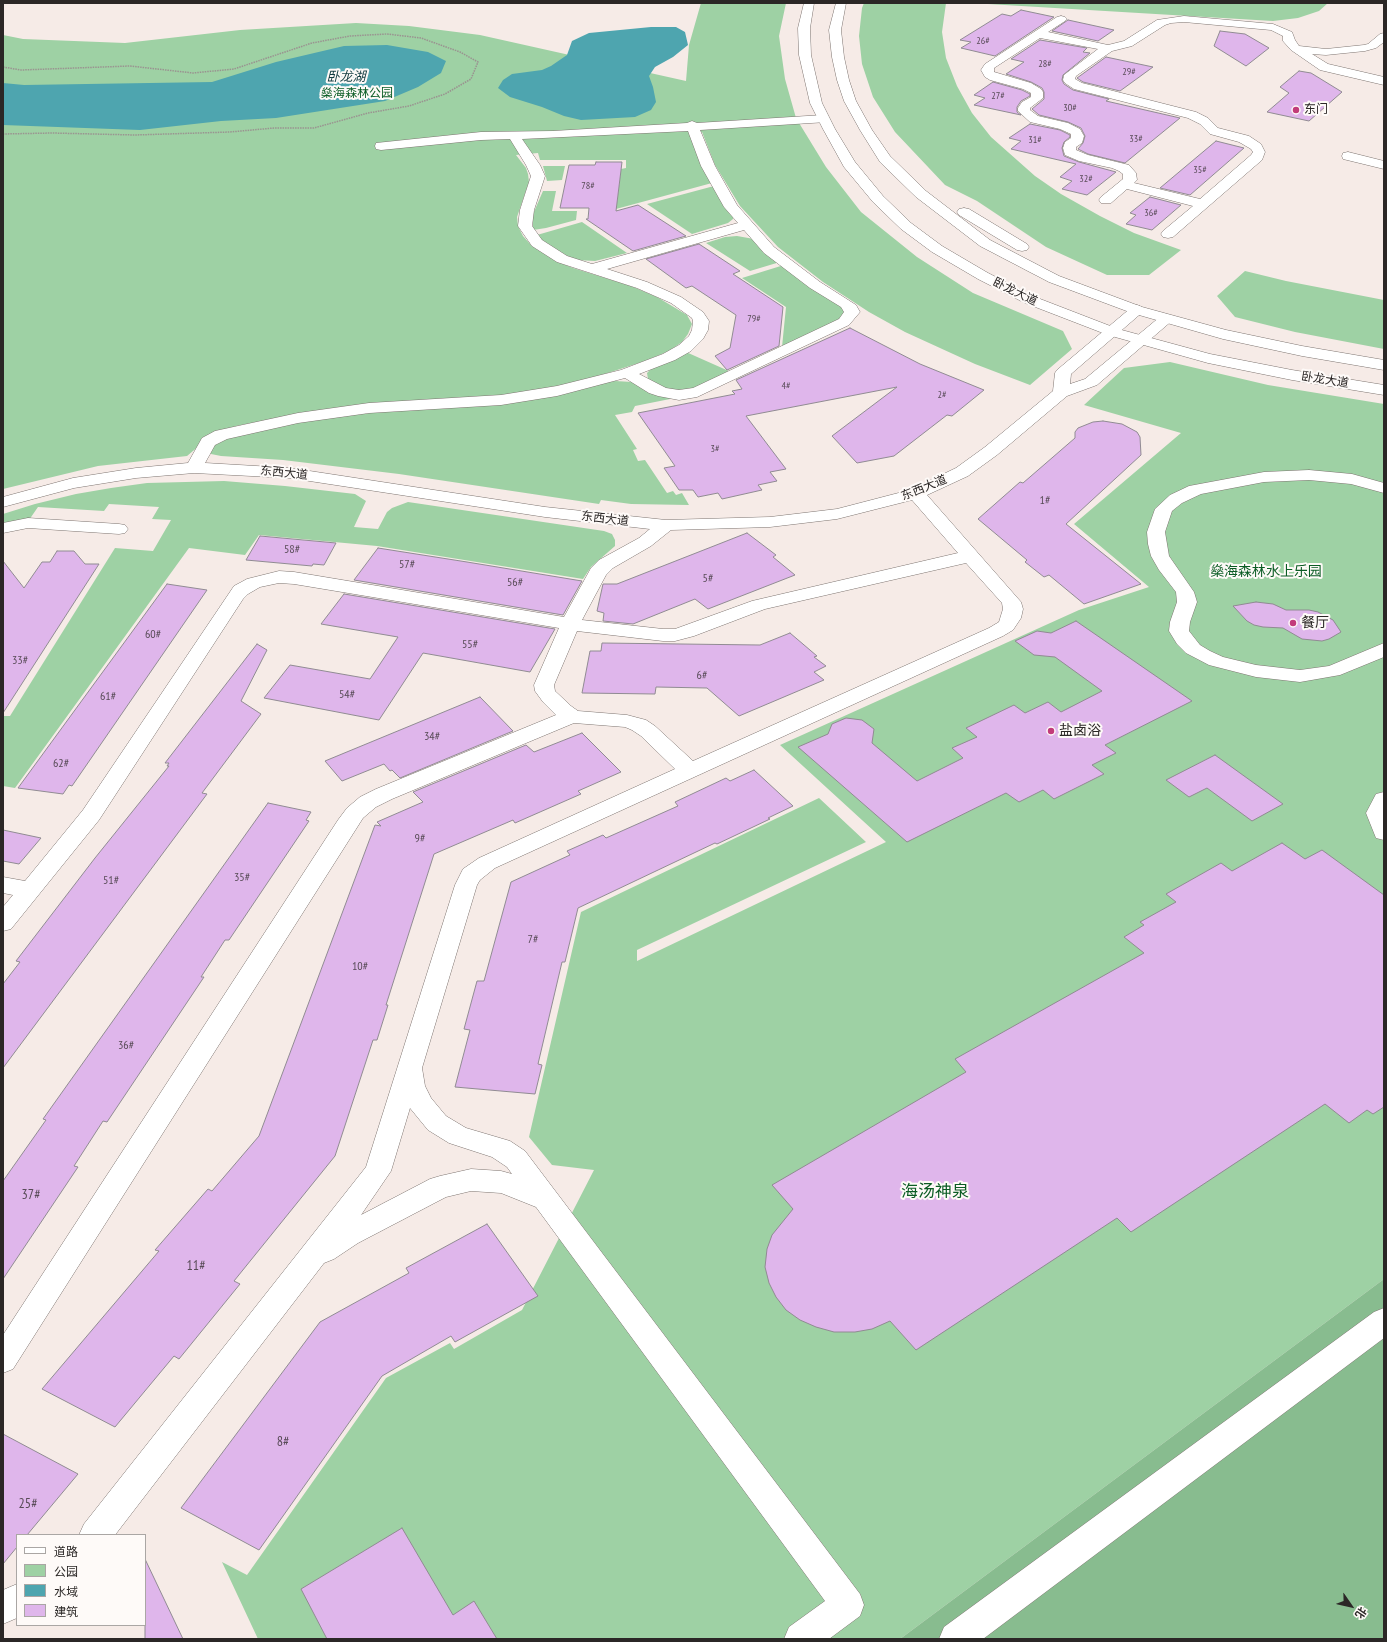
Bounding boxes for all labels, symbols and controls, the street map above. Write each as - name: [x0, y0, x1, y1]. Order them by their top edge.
- house number: 26#: [976, 35, 990, 47]
- house number: 28#: [1038, 58, 1052, 70]
- house number: 29#: [1122, 66, 1136, 78]
- water label: 卧龙湖: [327, 69, 365, 85]
- park label: 燊海森林公园: [321, 87, 393, 101]
- house number: 27#: [991, 90, 1005, 102]
- house number: 30#: [1063, 102, 1077, 114]
- place label: 东门: [1304, 103, 1328, 117]
- marker: 东门: [1291, 105, 1301, 115]
- house number: 33#: [1129, 133, 1143, 145]
- house number: 31#: [1028, 134, 1042, 146]
- house number: 35#: [1193, 164, 1207, 176]
- house number: 32#: [1079, 173, 1093, 185]
- house number: 78#: [581, 180, 595, 192]
- house number: 36#: [1144, 207, 1158, 219]
- street label: 卧龙大道: [990, 275, 1040, 309]
- house number: 79#: [747, 313, 761, 325]
- street label: 卧龙大道: [1300, 369, 1350, 391]
- house number: 4#: [782, 380, 790, 392]
- house number: 2#: [938, 389, 946, 401]
- house number: 3#: [711, 443, 719, 455]
- street label: 东西大道: [259, 463, 309, 483]
- street label: 东西大道: [899, 472, 949, 504]
- house number: 1#: [1040, 494, 1050, 508]
- street label: 东西大道: [580, 509, 630, 529]
- house number: 58#: [284, 543, 300, 557]
- house number: 57#: [399, 558, 415, 572]
- park label: 燊海森林水上乐园: [1210, 564, 1322, 580]
- house number: 5#: [703, 572, 713, 586]
- house number: 56#: [507, 576, 523, 590]
- place label: 餐厅: [1301, 615, 1329, 631]
- marker: 餐厅: [1288, 618, 1298, 628]
- house number: 60#: [145, 628, 161, 642]
- house number: 55#: [462, 638, 478, 652]
- house number: 33#: [12, 654, 28, 668]
- house number: 6#: [697, 669, 707, 683]
- house number: 54#: [339, 688, 355, 702]
- house number: 61#: [100, 690, 116, 704]
- place label: 盐卤浴: [1059, 723, 1101, 739]
- marker: 盐卤浴: [1046, 726, 1056, 736]
- house number: 34#: [424, 730, 440, 744]
- house number: 62#: [53, 757, 69, 771]
- house number: 9#: [415, 832, 425, 846]
- house number: 35#: [234, 871, 250, 885]
- house number: 51#: [103, 874, 119, 888]
- house number: 7#: [528, 933, 538, 947]
- house number: 10#: [352, 960, 368, 974]
- house number: 36#: [118, 1039, 134, 1053]
- park label: 海汤神泉: [901, 1182, 969, 1202]
- house number: 37#: [22, 1187, 40, 1203]
- house number: 11#: [187, 1258, 205, 1274]
- house number: 8#: [277, 1434, 289, 1450]
- house number: 25#: [19, 1496, 37, 1512]
- legend: [16, 1534, 146, 1626]
- text: 道路: [54, 1544, 78, 1559]
- text: 公园: [54, 1564, 78, 1579]
- text: 水域: [54, 1584, 78, 1599]
- north arrow: [1331, 1586, 1371, 1626]
- text: 建筑: [54, 1604, 78, 1619]
- text: 北: [1352, 1604, 1370, 1621]

